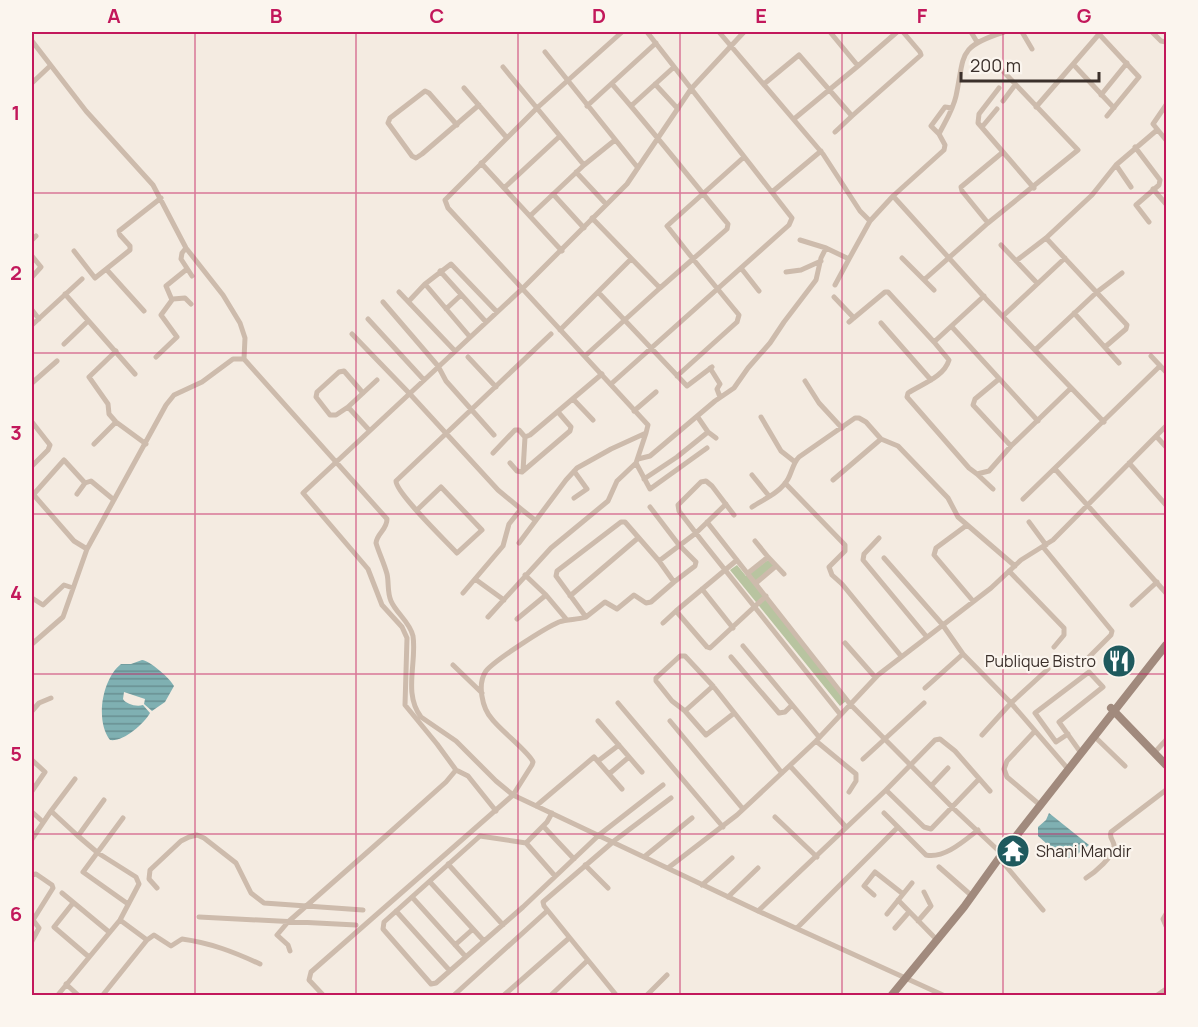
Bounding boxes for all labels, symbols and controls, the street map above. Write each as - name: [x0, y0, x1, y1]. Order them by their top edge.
- text: A: [107, 2, 121, 29]
- text: B: [270, 2, 283, 29]
- text: C: [430, 2, 444, 29]
- text: D: [592, 2, 606, 29]
- text: E: [755, 2, 767, 29]
- text: F: [917, 2, 928, 29]
- text: G: [1077, 2, 1092, 29]
- scale bar: [961, 45, 1099, 83]
- text: 200 m: [970, 53, 1021, 77]
- text: 1: [12, 99, 20, 126]
- text: 2: [10, 259, 22, 286]
- text: 3: [10, 419, 22, 446]
- text: 4: [10, 579, 22, 606]
- restaurant icon: Publique Bistro: [1101, 643, 1137, 679]
- place label: Publique Bistro: [985, 650, 1096, 672]
- text: 5: [10, 740, 22, 767]
- temple icon: Shani Mandir: [995, 833, 1031, 869]
- place label: Shani Mandir: [1036, 840, 1132, 862]
- text: 6: [10, 900, 22, 927]

